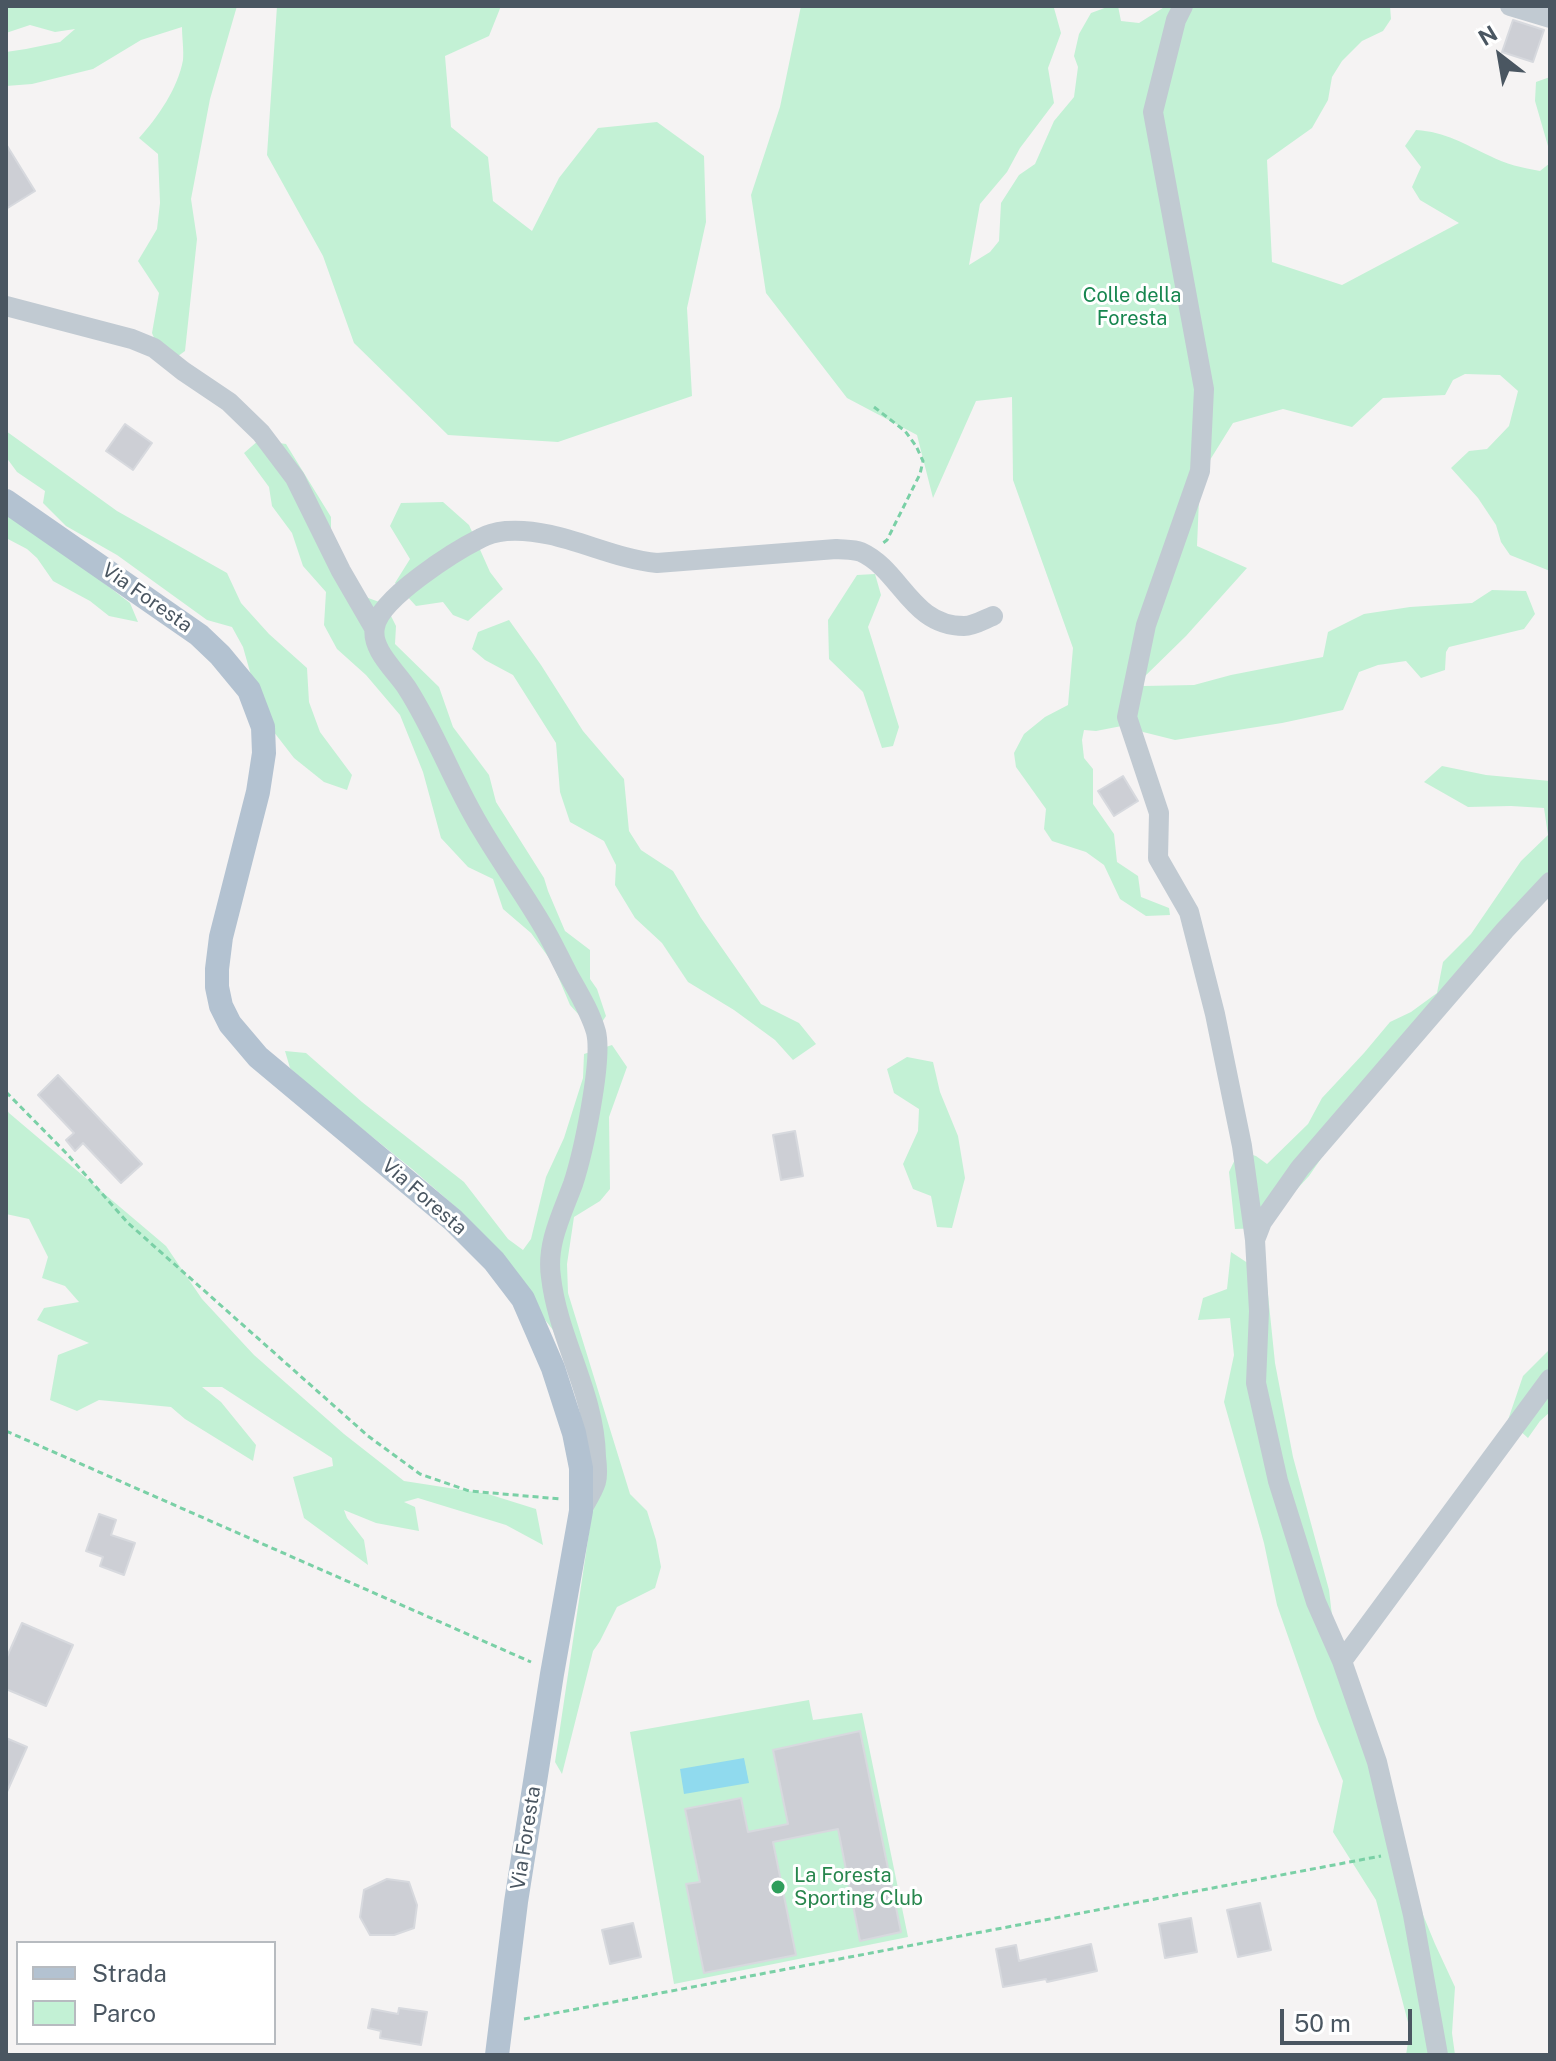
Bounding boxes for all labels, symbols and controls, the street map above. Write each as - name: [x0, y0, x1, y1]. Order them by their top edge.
- north arrow: [1460, 16, 1540, 96]
- text: N: [1474, 20, 1502, 51]
- park label: Colle della Foresta: [1083, 284, 1181, 331]
- street label: Via Foresta: [97, 558, 197, 638]
- street label: Via Foresta: [377, 1154, 471, 1240]
- street label: Via Foresta: [506, 1784, 546, 1892]
- place label: La Foresta Sporting Club: [794, 1864, 923, 1911]
- marker: La Foresta Sporting Club: [769, 1878, 787, 1896]
- legend: [16, 1941, 276, 2045]
- text: Strada: [92, 1959, 167, 1987]
- scale bar: [1284, 1993, 1416, 2043]
- text: Parco: [92, 1999, 156, 2027]
- text: 50 m: [1294, 2009, 1351, 2037]

